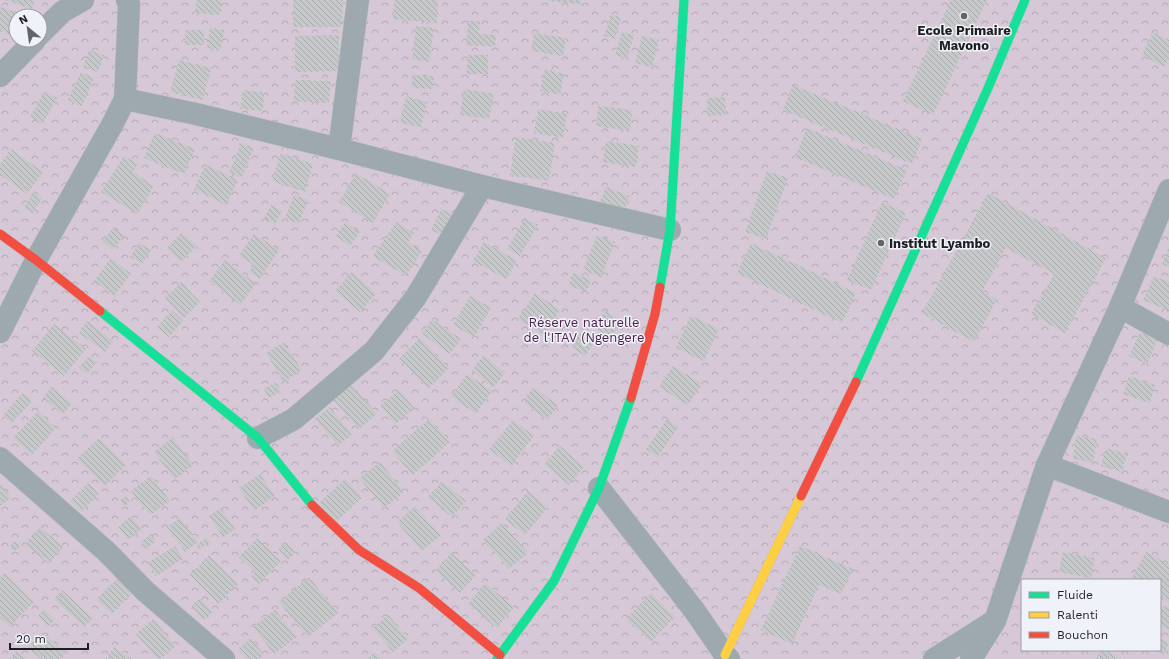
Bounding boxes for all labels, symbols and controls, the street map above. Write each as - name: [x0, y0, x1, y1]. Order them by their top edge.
- north arrow: [8, 8, 48, 48]
- marker: Ecole Primaire Mavono: [959, 11, 969, 21]
- text: N: [17, 12, 30, 27]
- place label: Ecole Primaire Mavono: [917, 23, 1011, 53]
- place label: Institut Lyambo: [889, 236, 991, 251]
- marker: Institut Lyambo: [876, 238, 886, 248]
- park label: Réserve naturelle de l'ITAV (Ngengere: [524, 315, 644, 345]
- legend: [1021, 579, 1161, 651]
- text: Fluide: [1057, 588, 1093, 602]
- text: Ralenti: [1057, 608, 1098, 622]
- scale bar: [10, 625, 88, 651]
- text: Bouchon: [1057, 628, 1108, 642]
- text: 20 m: [16, 632, 46, 646]

